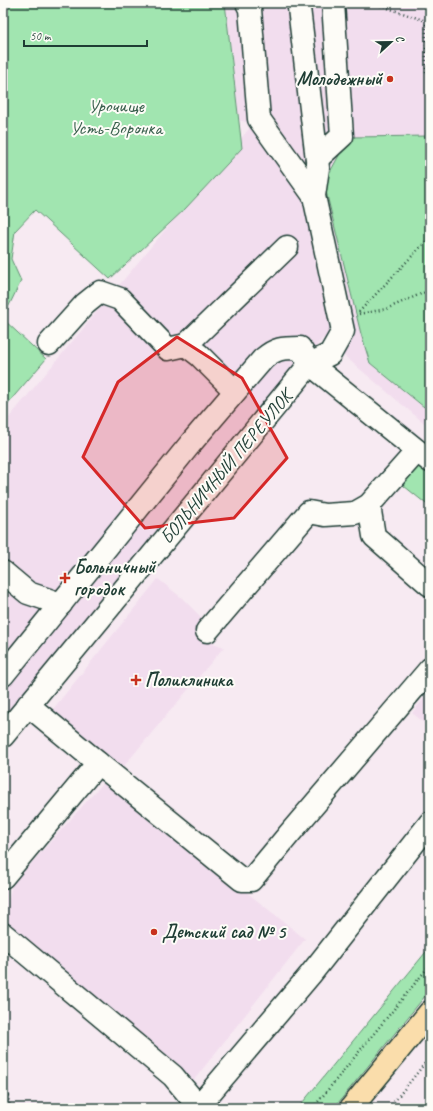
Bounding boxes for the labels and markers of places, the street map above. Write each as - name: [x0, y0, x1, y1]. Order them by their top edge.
- place label: Молодежный: [297, 67, 384, 91]
- marker: Молодежный: [385, 74, 395, 84]
- place label: Больничный городок: [74, 555, 157, 601]
- marker: Больничный городок: [59, 572, 71, 584]
- place label: Поликлиника: [145, 668, 234, 692]
- marker: Поликлиника: [130, 674, 142, 686]
- place label: Детский сад № 5: [162, 920, 287, 944]
- marker: Детский сад № 5: [149, 927, 159, 937]

